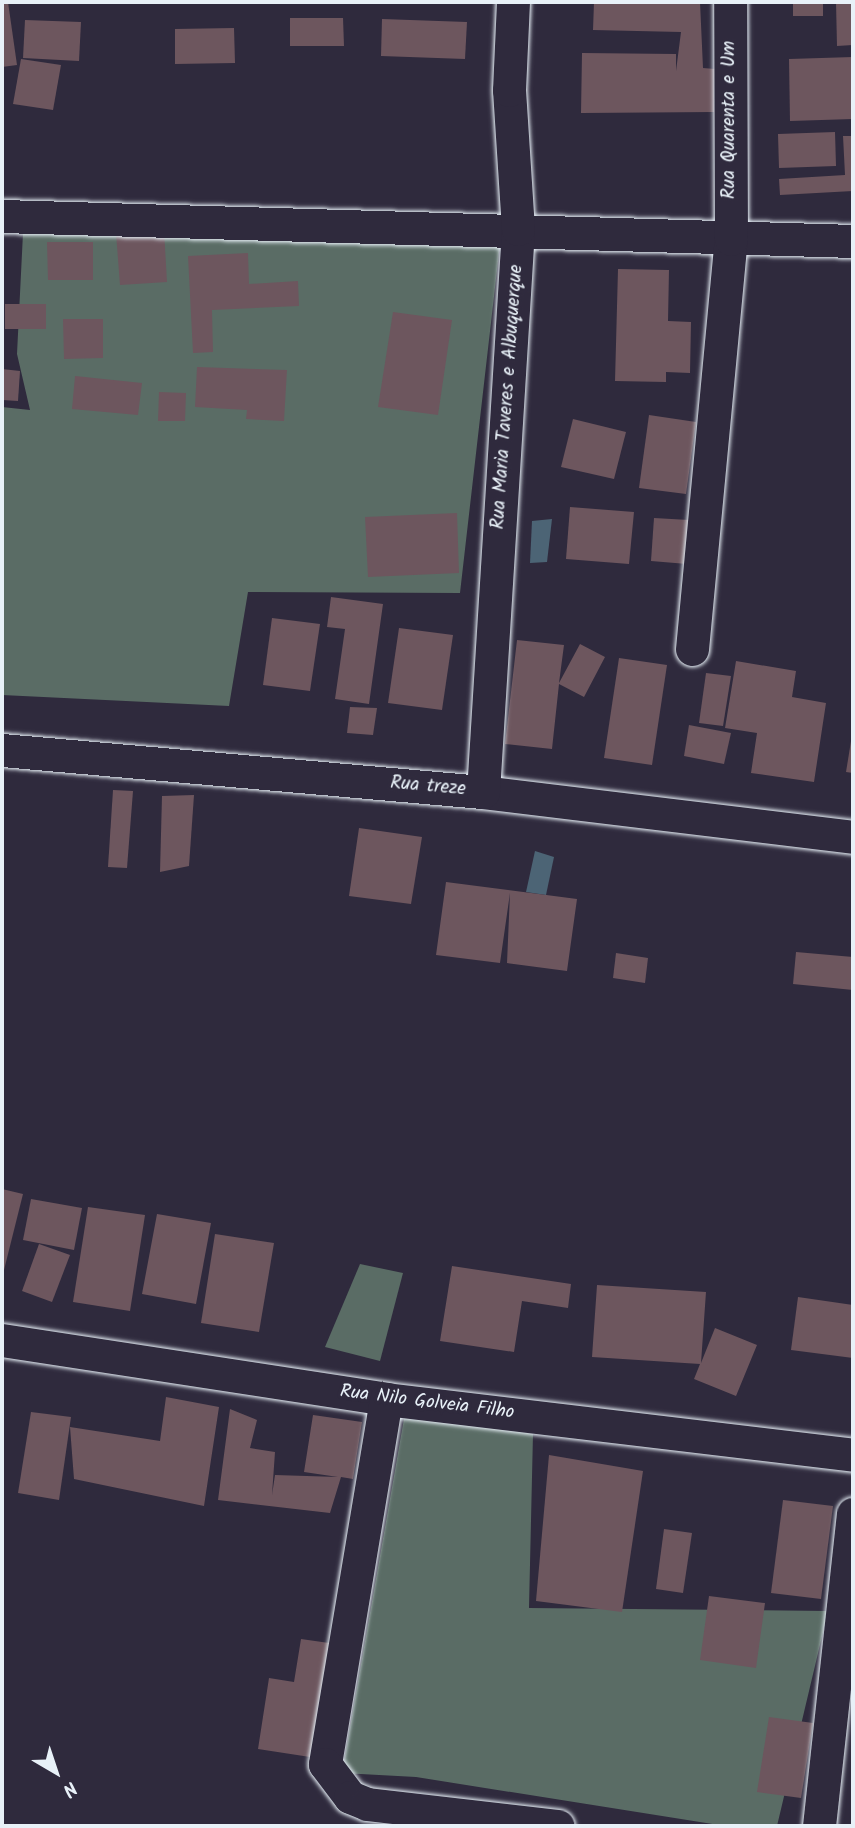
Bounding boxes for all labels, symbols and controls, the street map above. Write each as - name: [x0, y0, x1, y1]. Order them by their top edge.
- street label: Rua Quarenta e Um: [719, 41, 741, 199]
- street label: Rua Maria Taveres e Albuquerque: [487, 264, 529, 530]
- street label: Rua treze: [389, 772, 467, 802]
- street label: Rua Nilo Golveia Filho: [339, 1381, 515, 1425]
- north arrow: [21, 1737, 91, 1807]
- text: N: [55, 1773, 83, 1804]

